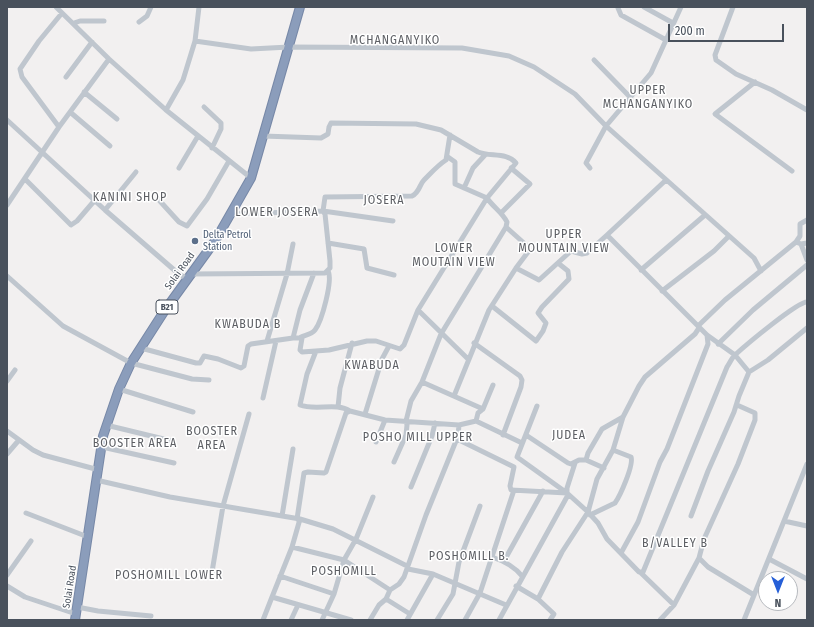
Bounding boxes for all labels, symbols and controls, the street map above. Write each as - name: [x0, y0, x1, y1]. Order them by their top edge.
- scale bar: [670, 16, 786, 42]
- text: 200 m: [675, 24, 705, 38]
- district label: MCHANGANYIKO: [350, 34, 440, 48]
- district label: UPPER MCHANGANYIKO: [603, 84, 693, 112]
- district label: KANINI SHOP: [93, 191, 167, 205]
- district label: JOSERA: [363, 194, 405, 208]
- district label: LOWER JOSERA: [235, 206, 319, 220]
- district label: UPPER MOUNTAIN VIEW: [518, 228, 610, 256]
- place label: Delta Petrol Station: [203, 229, 251, 252]
- marker: Delta Petrol Station: [190, 236, 200, 246]
- district label: LOWER MOUTAIN VIEW: [412, 242, 496, 270]
- street label: Solai Road: [162, 250, 198, 292]
- road number: B21: [156, 300, 178, 314]
- district label: KWABUDA B: [215, 318, 281, 332]
- district label: KWABUDA: [344, 359, 400, 373]
- district label: BOOSTER AREA: [186, 425, 238, 453]
- district label: JUDEA: [552, 429, 586, 443]
- district label: POSHO MILL UPPER: [363, 431, 473, 445]
- district label: BOOSTER AREA: [93, 437, 177, 451]
- district label: B/VALLEY B: [642, 537, 708, 551]
- district label: POSHOMILL B.: [429, 550, 509, 564]
- street label: Solai Road: [61, 565, 79, 609]
- district label: POSHOMILL: [311, 565, 377, 579]
- district label: POSHOMILL LOWER: [115, 569, 223, 583]
- north arrow: [758, 571, 798, 611]
- text: N: [775, 596, 781, 609]

